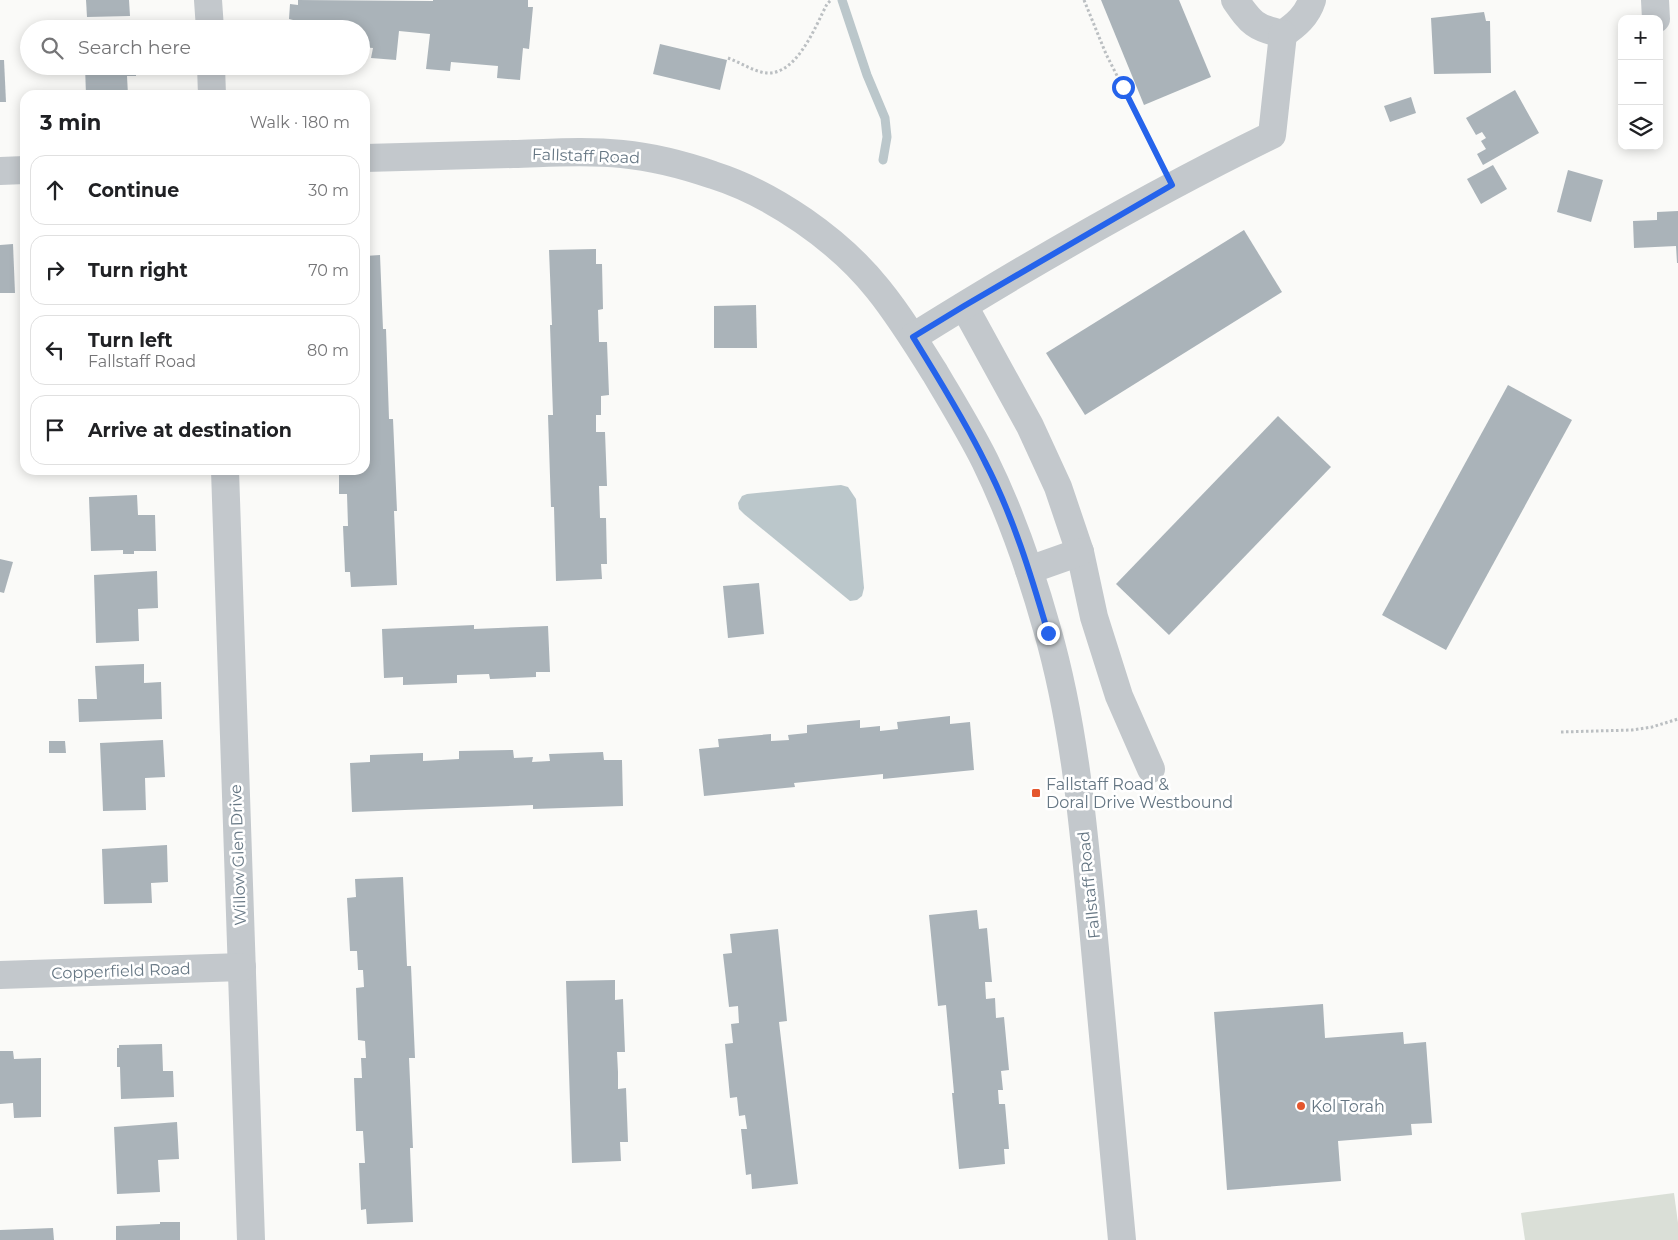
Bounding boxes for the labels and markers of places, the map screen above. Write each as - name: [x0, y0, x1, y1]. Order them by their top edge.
- place label: Fallstaff Road & Doral Drive Westbound: [1046, 775, 1233, 812]
- marker: Fallstaff Road & Doral Drive Westbound: [1030, 787, 1042, 799]
- place label: Kol Torah: [1311, 1097, 1385, 1116]
- marker: Kol Torah: [1295, 1100, 1307, 1112]

